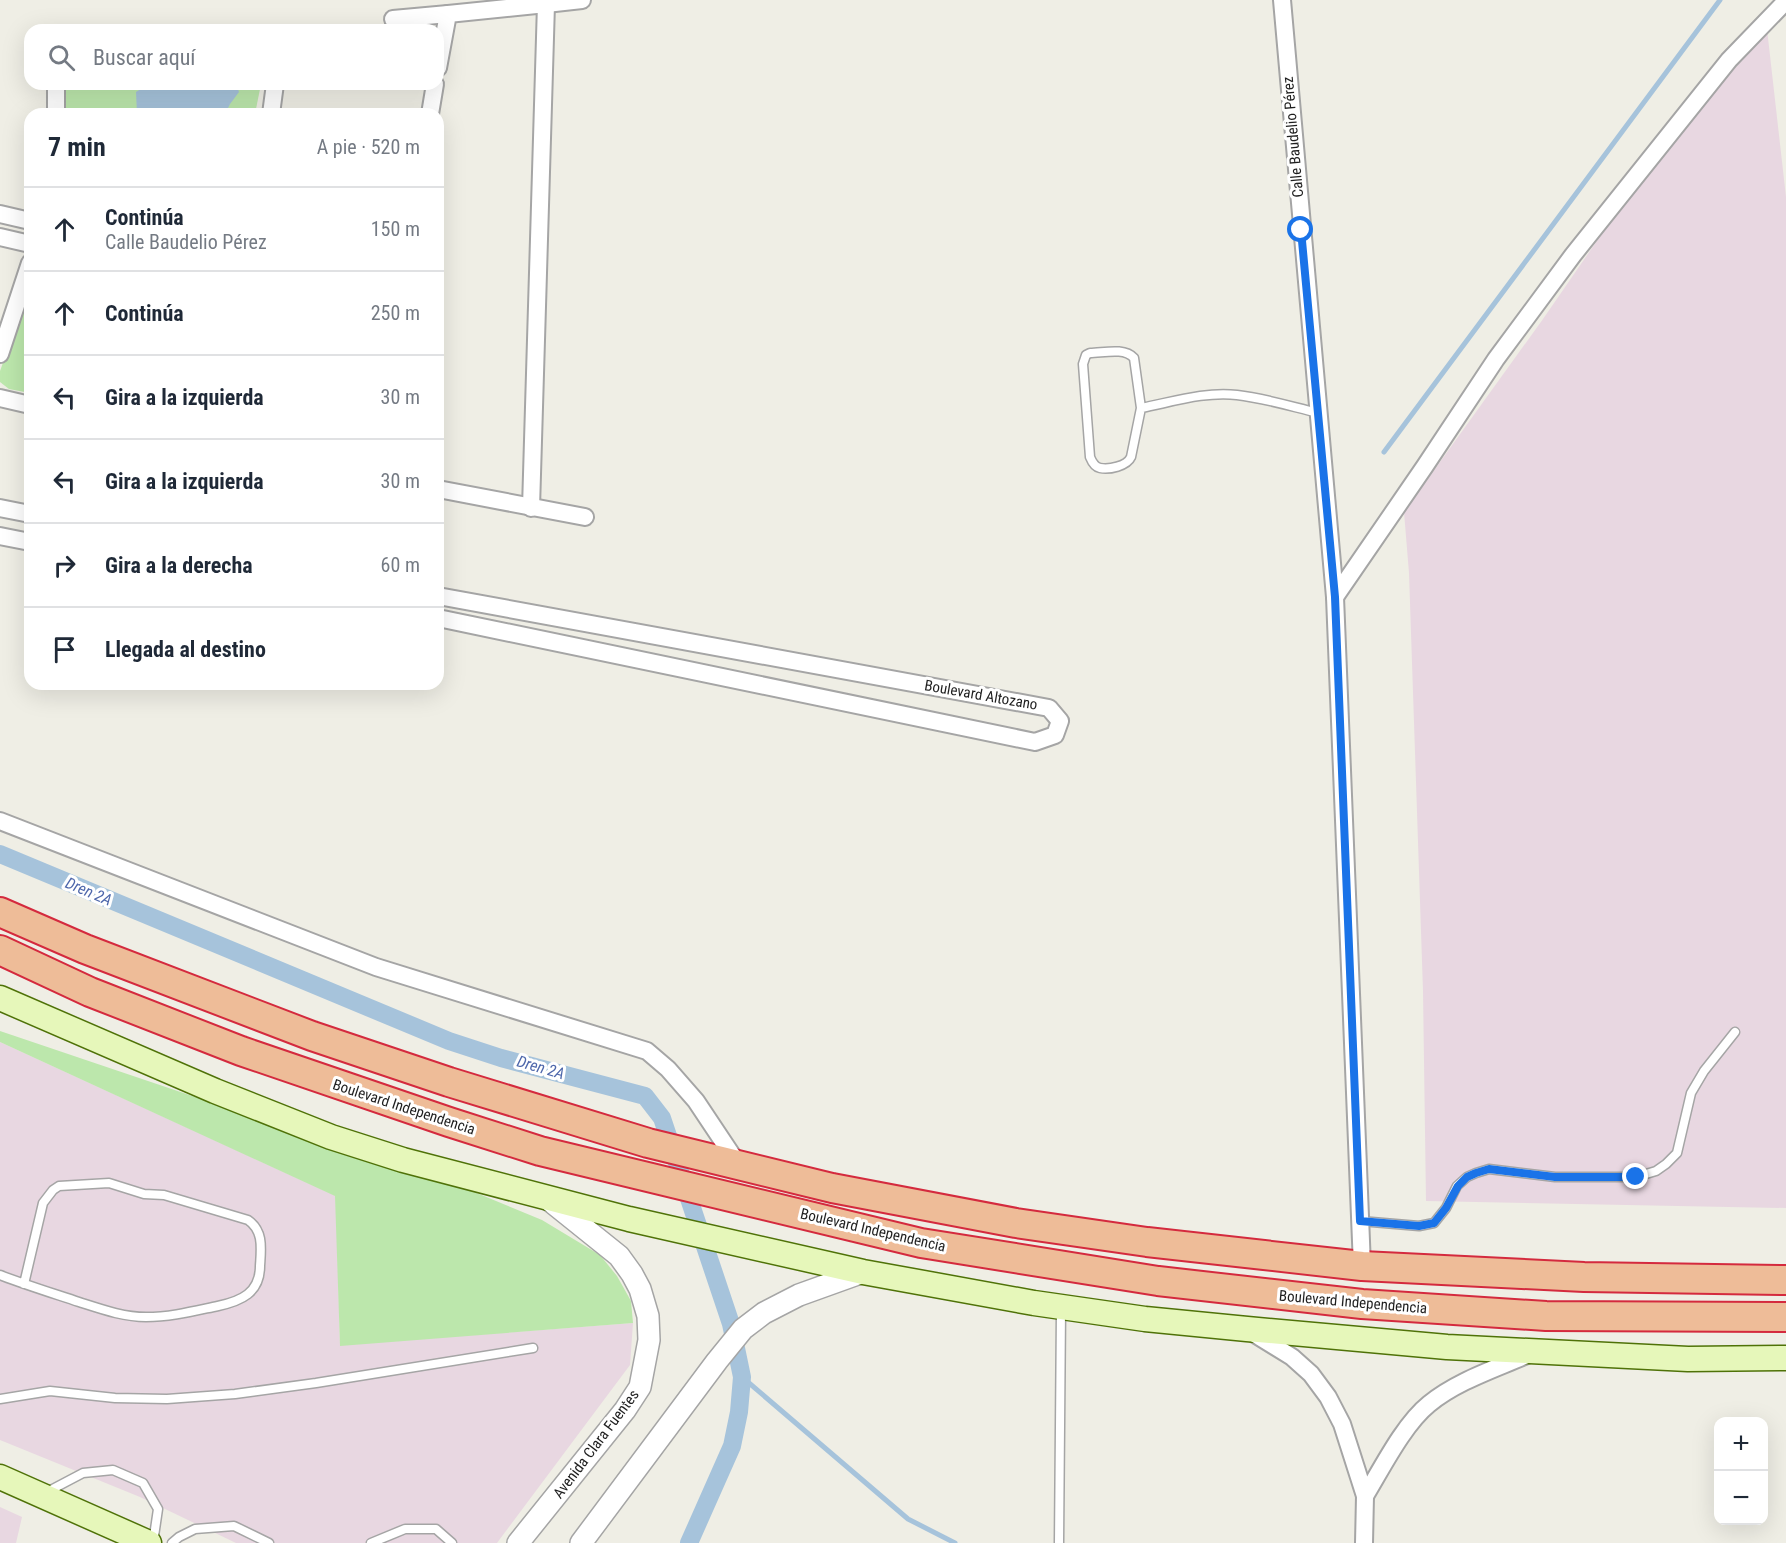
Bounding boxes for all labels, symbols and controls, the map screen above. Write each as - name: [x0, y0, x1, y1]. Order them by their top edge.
- search box: [24, 24, 444, 90]
- icon: search: [45, 41, 78, 74]
- text: Buscar aquí: [93, 45, 196, 70]
- street label: Calle Baudelio Pérez: [1279, 76, 1307, 198]
- text: 7 min: [48, 132, 106, 162]
- text: A pie · 520 m: [317, 135, 420, 159]
- text: Continúa: [105, 205, 184, 230]
- icon: ahead: [48, 213, 81, 246]
- route start: [1287, 216, 1313, 242]
- text: 150 m: [371, 217, 420, 241]
- text: Calle Baudelio Pérez: [105, 230, 267, 254]
- icon: ahead: [48, 297, 81, 330]
- text: Continúa: [105, 301, 184, 326]
- text: 250 m: [371, 301, 420, 325]
- icon: left: [48, 381, 81, 414]
- text: Gira a la izquierda: [105, 385, 264, 410]
- text: 30 m: [381, 385, 420, 409]
- icon: left: [48, 465, 81, 498]
- text: Gira a la izquierda: [105, 469, 264, 494]
- text: 30 m: [381, 469, 420, 493]
- icon: right: [48, 549, 81, 582]
- text: Gira a la derecha: [105, 553, 253, 578]
- text: 60 m: [381, 553, 420, 577]
- icon: arrive: [48, 633, 81, 666]
- text: Llegada al destino: [105, 637, 266, 662]
- street label: Boulevard Altozano: [923, 676, 1039, 714]
- water label: Dren 2A: [63, 873, 115, 910]
- water label: Dren 2A: [515, 1052, 567, 1083]
- street label: Boulevard Independencia: [331, 1075, 477, 1139]
- route end: [1622, 1163, 1648, 1189]
- street label: Boulevard Independencia: [799, 1205, 947, 1255]
- street label: Boulevard Independencia: [1278, 1287, 1428, 1317]
- street label: Avenida Clara Fuentes: [549, 1386, 643, 1502]
- map controls: [1714, 1417, 1768, 1525]
- button: +: [1714, 1417, 1768, 1471]
- button: −: [1714, 1471, 1768, 1525]

